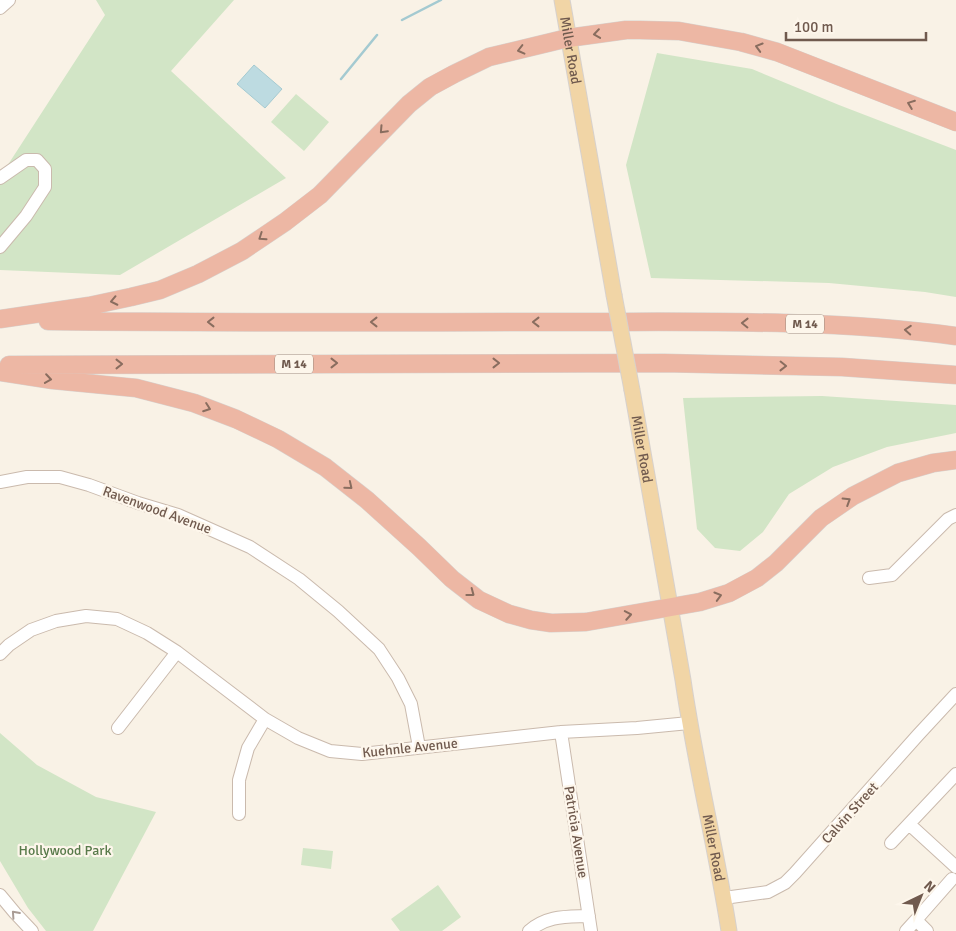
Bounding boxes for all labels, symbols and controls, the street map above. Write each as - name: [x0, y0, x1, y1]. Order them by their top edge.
- scale bar: [786, 10, 926, 42]
- street label: Miller Road: [557, 15, 585, 85]
- text: 100 m: [794, 18, 834, 36]
- one-way arrow: [593, 28, 601, 38]
- one-way arrow: [755, 42, 763, 52]
- one-way arrow: [517, 44, 526, 55]
- one-way arrow: [907, 100, 915, 110]
- one-way arrow: [380, 124, 389, 133]
- one-way arrow: [259, 231, 268, 241]
- one-way arrow: [110, 295, 118, 306]
- road number: M 14: [786, 314, 824, 334]
- one-way arrow: [207, 317, 215, 327]
- one-way arrow: [370, 317, 378, 327]
- one-way arrow: [532, 317, 540, 327]
- one-way arrow: [741, 318, 749, 328]
- one-way arrow: [903, 325, 911, 336]
- road number: M 14: [275, 354, 313, 374]
- one-way arrow: [330, 358, 338, 368]
- one-way arrow: [492, 358, 500, 368]
- one-way arrow: [115, 359, 123, 369]
- one-way arrow: [780, 361, 787, 371]
- one-way arrow: [44, 374, 53, 384]
- one-way arrow: [203, 402, 211, 412]
- street label: Miller Road: [628, 414, 657, 484]
- one-way arrow: [343, 481, 352, 489]
- street label: Ravenwood Avenue: [100, 482, 214, 538]
- one-way arrow: [841, 497, 850, 507]
- one-way arrow: [465, 588, 474, 596]
- one-way arrow: [713, 592, 721, 602]
- one-way arrow: [624, 610, 633, 620]
- street label: Kuehnle Avenue: [361, 735, 459, 761]
- street label: Calvin Street: [818, 779, 882, 847]
- street label: Patricia Avenue: [560, 785, 592, 879]
- street label: Miller Road: [699, 813, 729, 883]
- park label: Hollywood Park: [18, 842, 112, 859]
- north arrow: [896, 871, 946, 921]
- text: N: [920, 877, 939, 896]
- one-way arrow: [12, 910, 21, 919]

